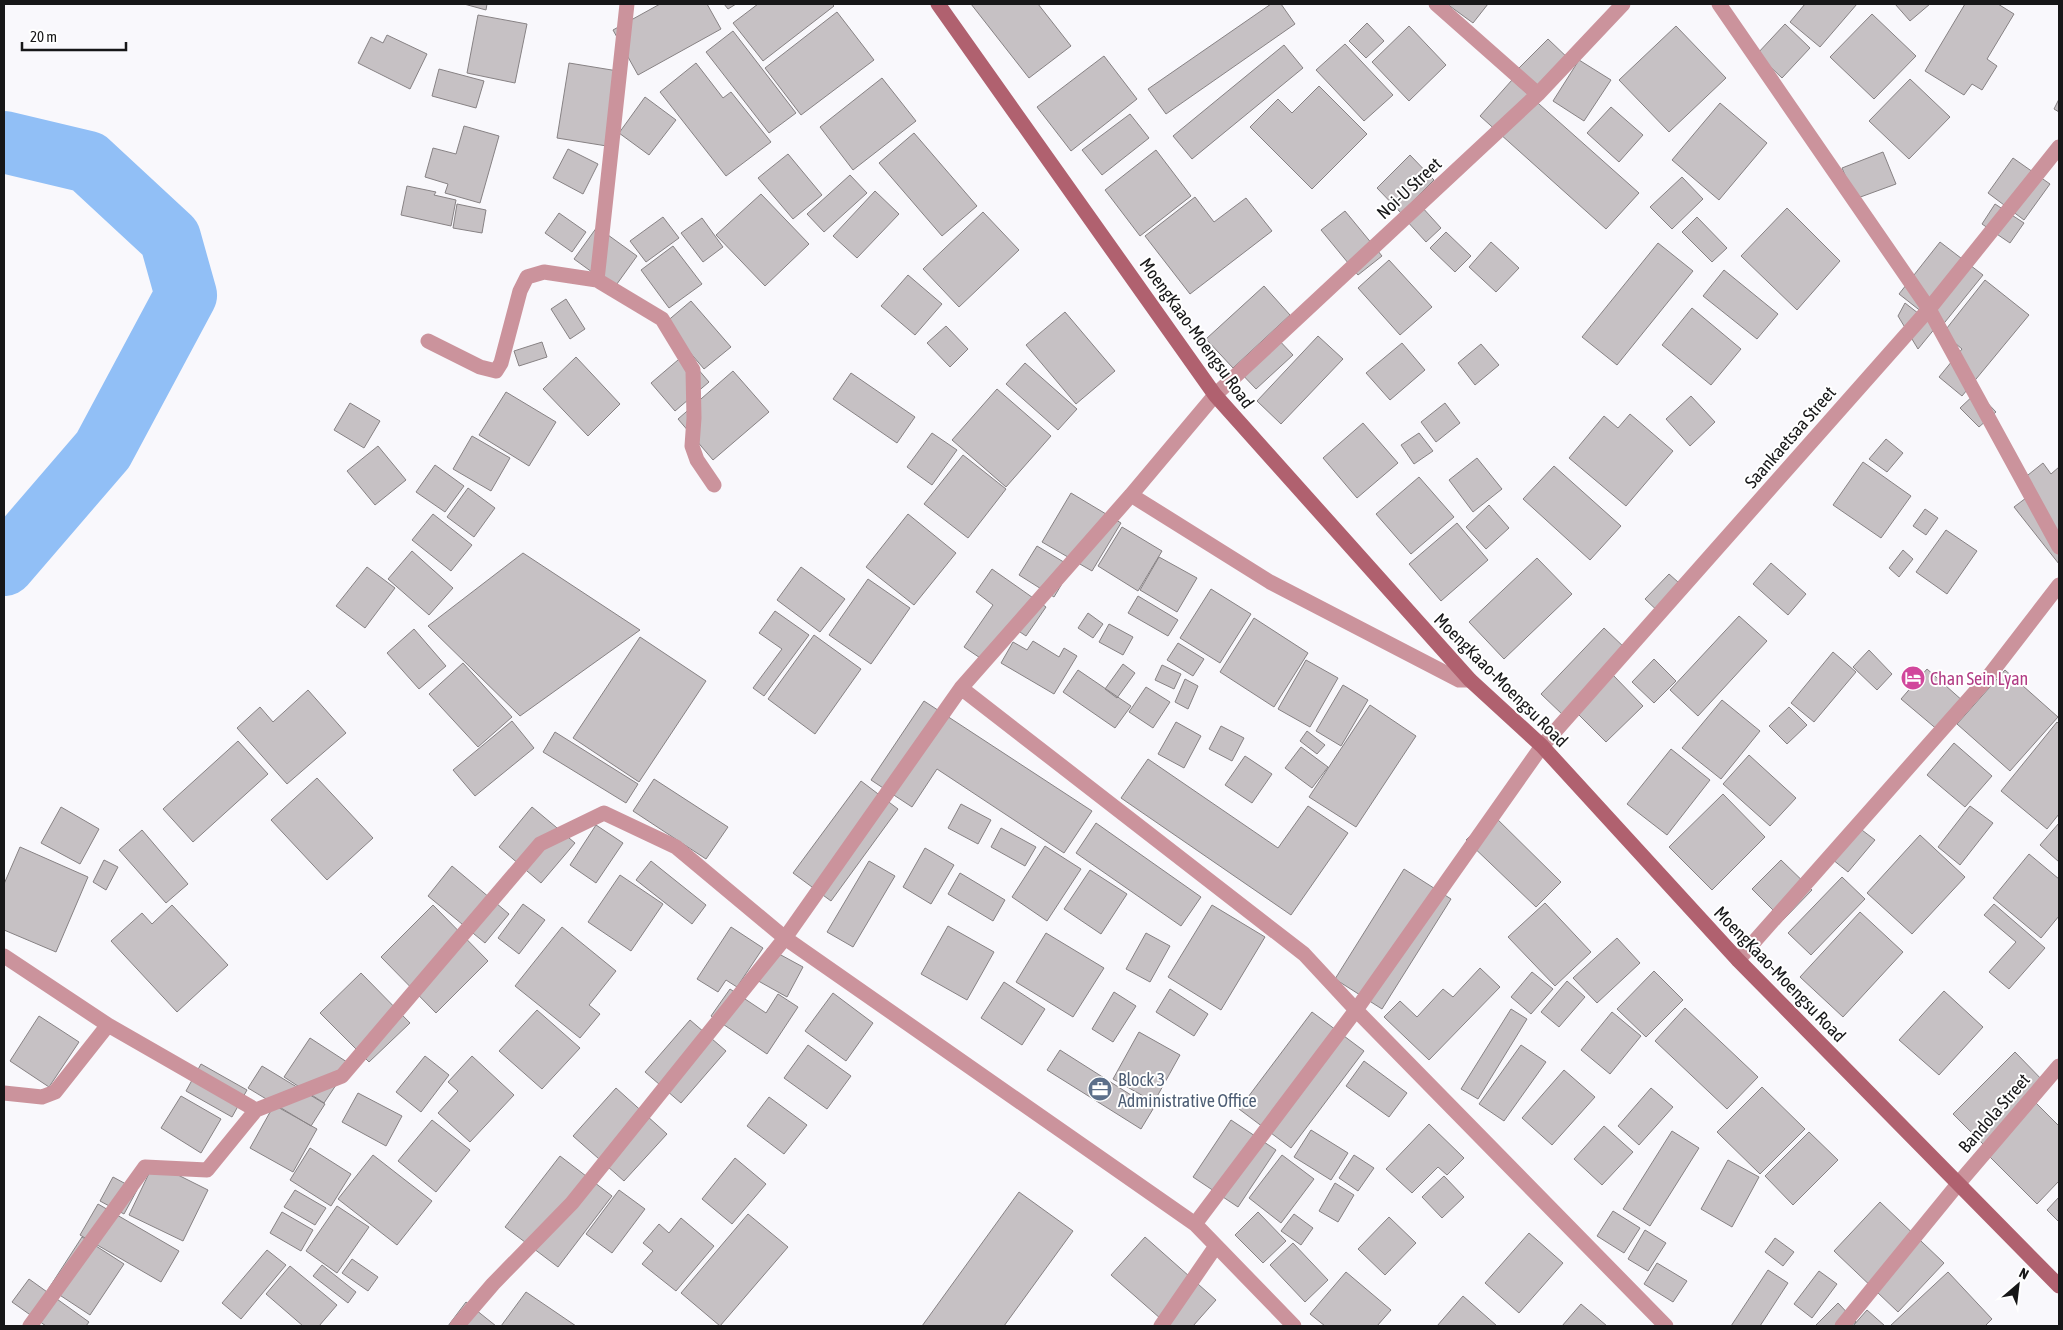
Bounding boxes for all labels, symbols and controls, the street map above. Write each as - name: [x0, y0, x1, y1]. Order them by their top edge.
- scale bar: [22, 20, 126, 52]
- text: 20 m: [30, 28, 57, 45]
- street label: Noi-U Street: [1372, 153, 1446, 223]
- street label: MoengKaao-Moengsu Road: [1135, 254, 1259, 412]
- street label: Saankaetsaa Street: [1740, 382, 1840, 492]
- street label: MoengKaao-Moengsu Road: [1430, 609, 1572, 751]
- hotel icon: Chan Sein Lyan: [1900, 665, 1926, 691]
- place label: Chan Sein Lyan: [1930, 668, 2028, 689]
- street label: MoengKaao-Moengsu Road: [1710, 902, 1850, 1046]
- place label: Block 3 Administrative Office: [1118, 1069, 1257, 1111]
- street label: Bandola Street: [1954, 1069, 2034, 1157]
- office icon: Block 3 Administrative Office: [1087, 1076, 1113, 1102]
- north arrow: [1993, 1260, 2043, 1310]
- text: N: [2017, 1265, 2032, 1283]

